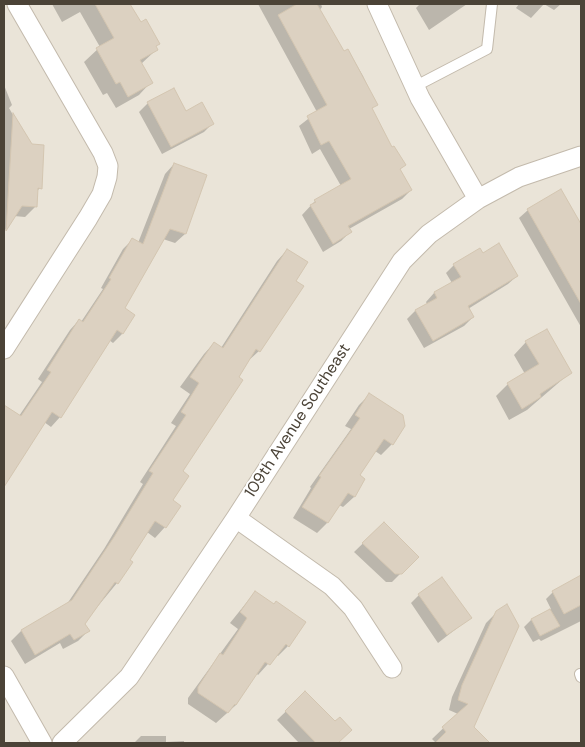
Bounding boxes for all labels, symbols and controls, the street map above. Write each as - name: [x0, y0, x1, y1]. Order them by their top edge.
- street label: 109th Avenue Southeast: [241, 341, 355, 501]

